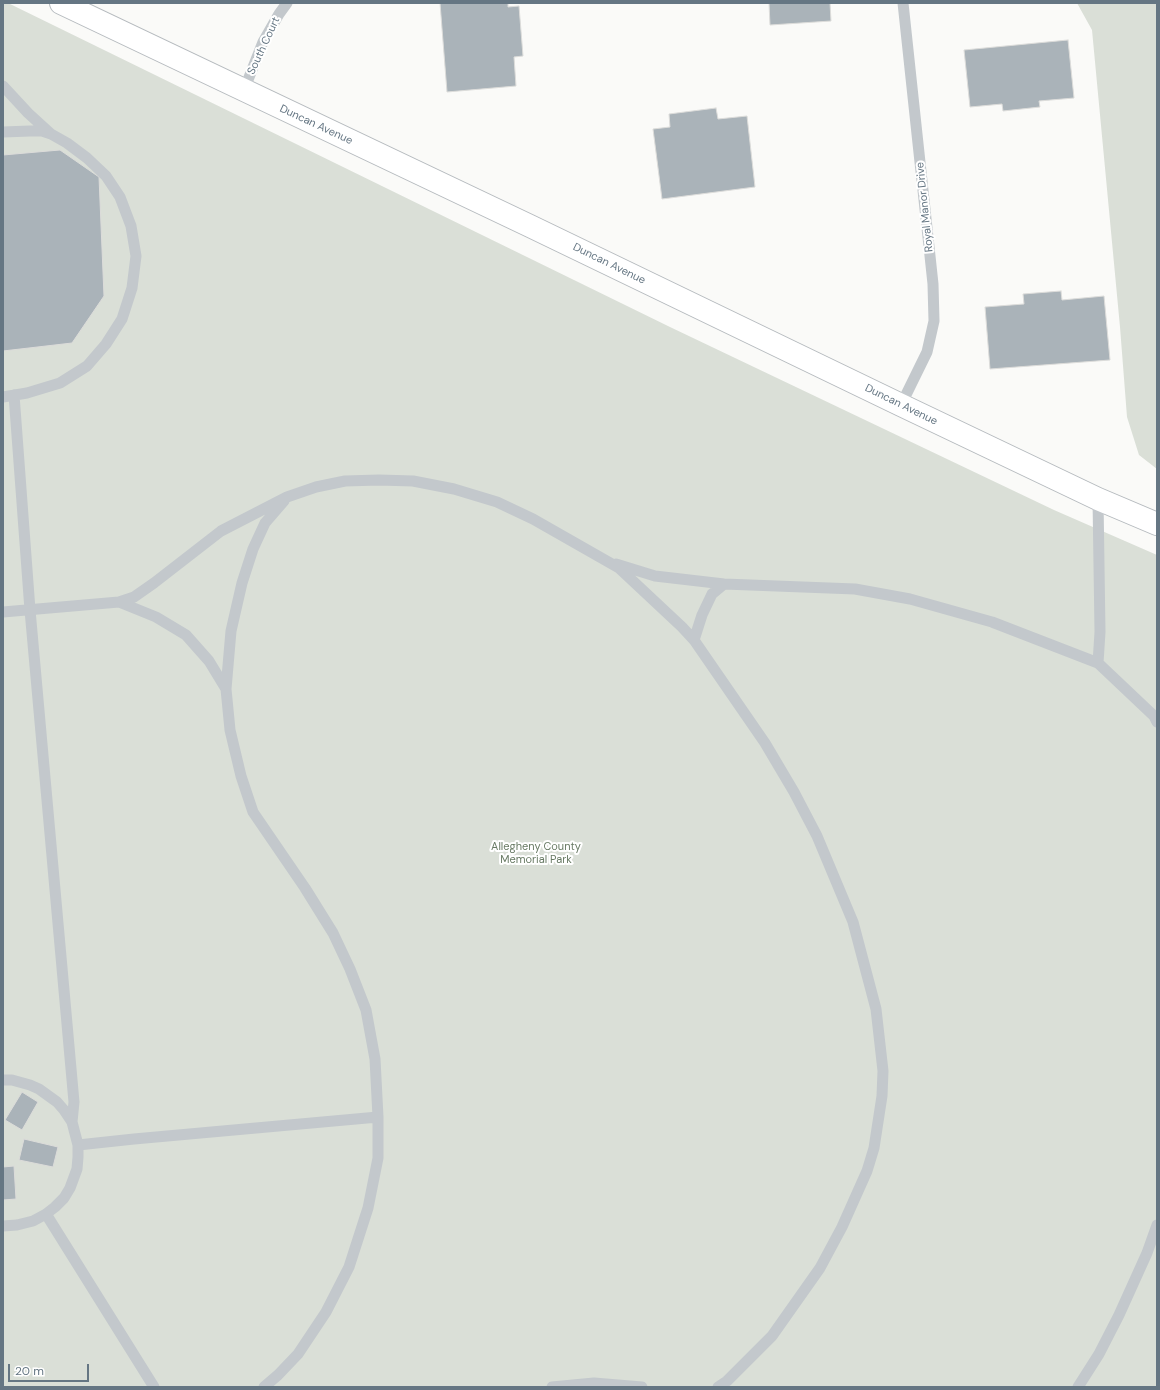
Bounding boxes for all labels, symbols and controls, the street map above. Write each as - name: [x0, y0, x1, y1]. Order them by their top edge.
- street label: South Court: [245, 15, 283, 77]
- street label: Duncan Avenue: [277, 102, 355, 148]
- street label: Royal Manor Drive: [914, 161, 936, 253]
- street label: Duncan Avenue: [571, 241, 647, 287]
- street label: Duncan Avenue: [863, 382, 939, 428]
- park label: Allegheny County Memorial Park: [491, 840, 581, 866]
- scale bar: [10, 1356, 91, 1382]
- text: 20 m: [15, 1363, 44, 1379]

